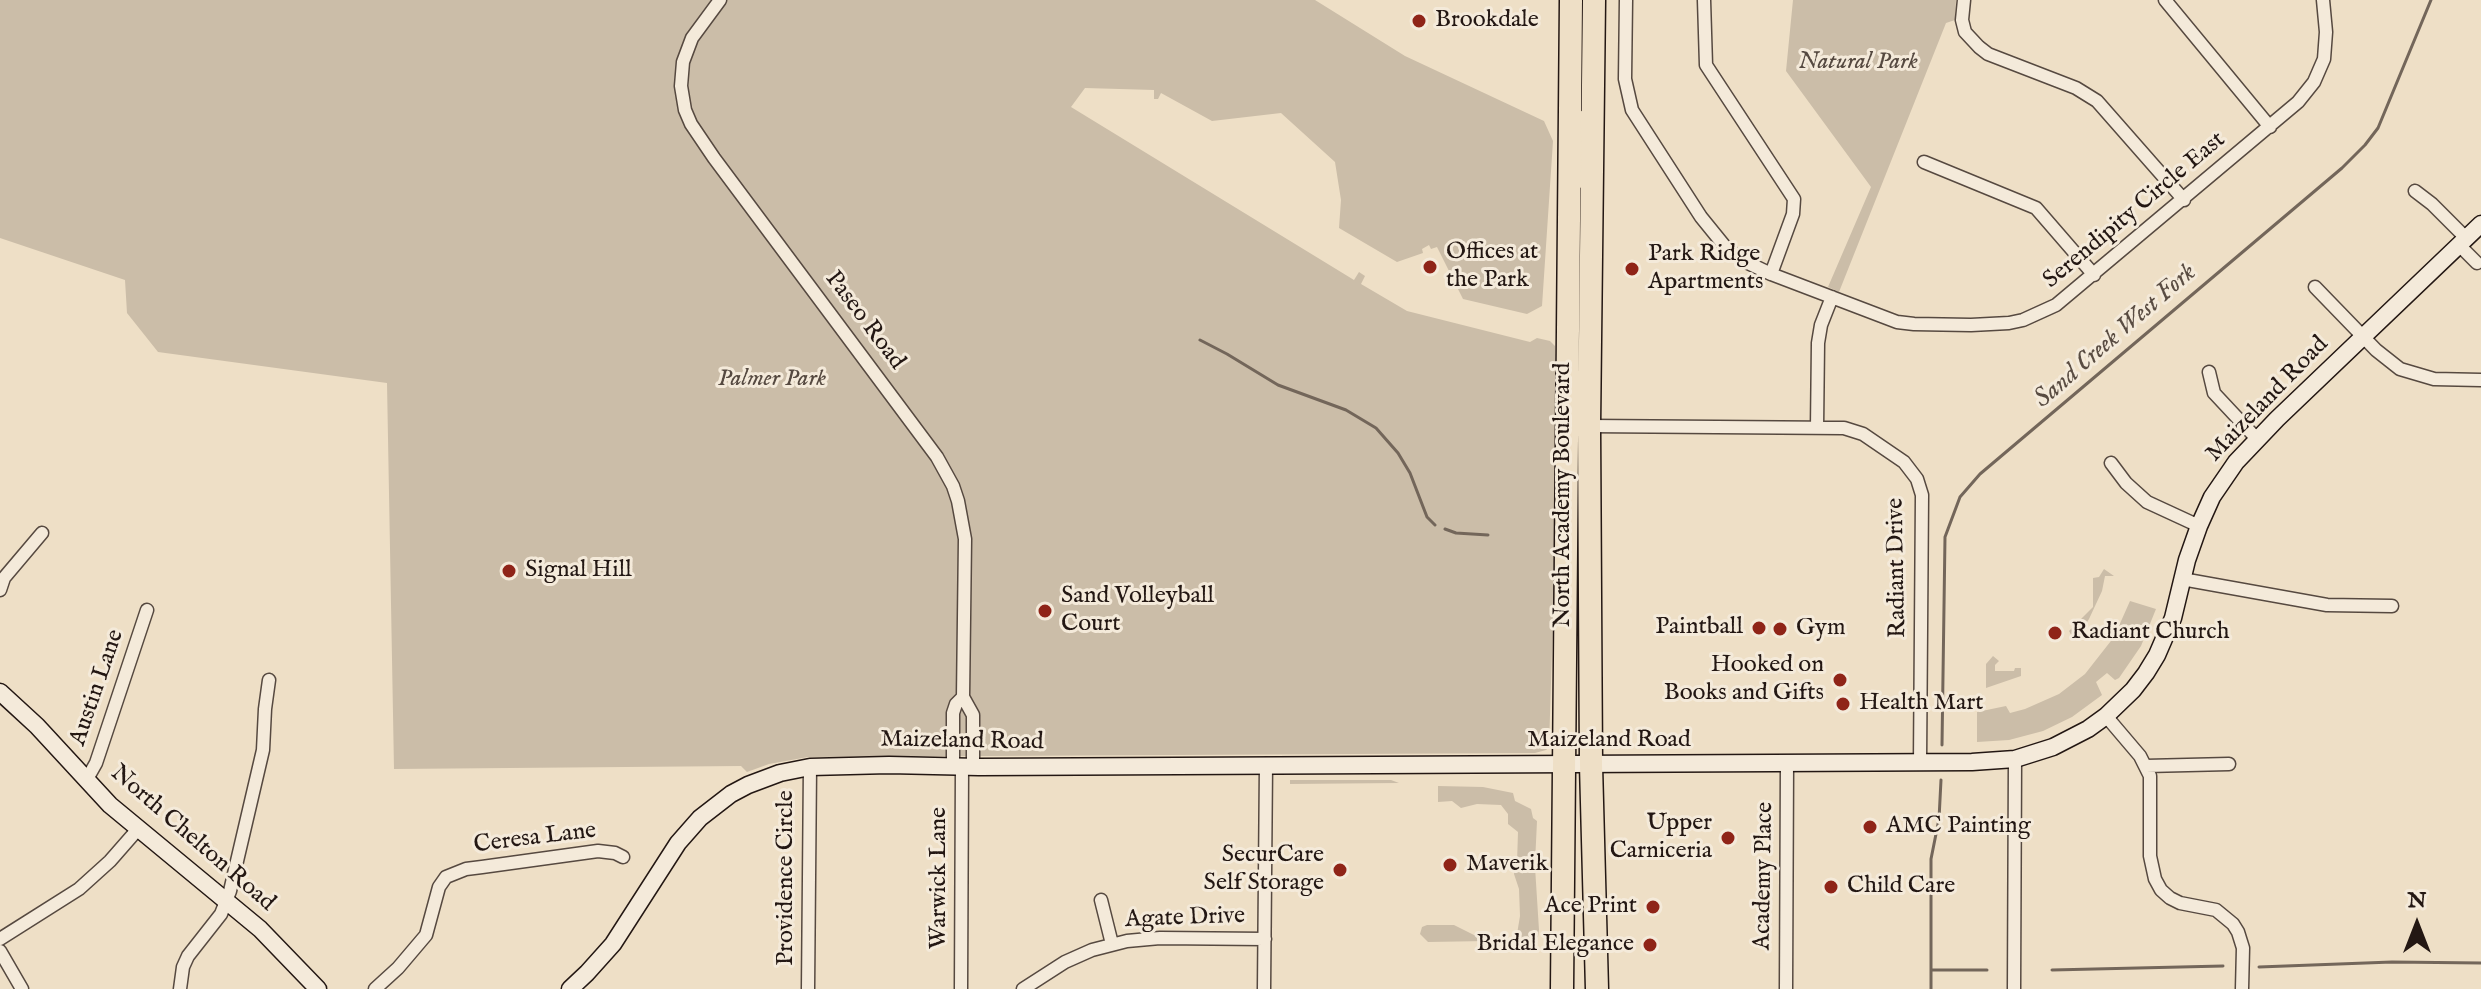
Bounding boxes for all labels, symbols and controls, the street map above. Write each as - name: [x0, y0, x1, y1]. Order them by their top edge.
- place label: Brookdale: [1435, 7, 1539, 35]
- marker: Brookdale: [1410, 12, 1428, 30]
- park label: Natural Park: [1798, 49, 1918, 77]
- street label: Serendipity Circle East: [2038, 126, 2232, 296]
- place label: Offices at the Park: [1446, 239, 1538, 295]
- place label: Park Ridge Apartments: [1648, 241, 1764, 297]
- marker: Offices at the Park: [1421, 258, 1439, 276]
- water label: Sand Creek West Fork: [2029, 258, 2203, 416]
- marker: Park Ridge Apartments: [1623, 260, 1641, 278]
- street label: Paseo Road: [818, 266, 910, 376]
- street label: Maizeland Road: [2201, 331, 2335, 469]
- street label: North Academy Boulevard: [1550, 362, 1578, 628]
- park label: Palmer Park: [718, 366, 826, 394]
- street label: Radiant Drive: [1882, 498, 1914, 638]
- place label: Signal Hill: [525, 557, 632, 585]
- marker: Signal Hill: [500, 562, 518, 580]
- place label: Sand Volleyball Court: [1061, 583, 1214, 639]
- marker: Sand Volleyball Court: [1036, 602, 1054, 620]
- place label: Paintball: [1655, 614, 1743, 642]
- place label: Gym: [1796, 615, 1845, 643]
- marker: Paintball: [1750, 619, 1768, 637]
- place label: Radiant Church: [2071, 619, 2229, 647]
- marker: Gym: [1771, 620, 1789, 638]
- marker: Radiant Church: [2046, 624, 2064, 642]
- street label: Austin Lane: [65, 626, 131, 750]
- place label: Hooked on Books and Gifts: [1664, 652, 1824, 708]
- marker: Hooked on Books and Gifts: [1831, 671, 1849, 689]
- place label: Health Mart: [1859, 690, 1983, 718]
- marker: Health Mart: [1834, 695, 1852, 713]
- street label: Maizeland Road: [880, 726, 1044, 758]
- street label: Maizeland Road: [1527, 727, 1691, 755]
- street label: North Chelton Road: [104, 760, 280, 918]
- street label: Providence Circle: [773, 790, 801, 966]
- street label: Academy Place: [1749, 802, 1781, 950]
- street label: Warwick Lane: [926, 807, 954, 949]
- place label: Upper Carniceria: [1610, 810, 1712, 866]
- place label: AMC Painting: [1886, 813, 2031, 841]
- street label: Ceresa Lane: [472, 817, 598, 861]
- marker: AMC Painting: [1861, 818, 1879, 836]
- marker: Upper Carniceria: [1719, 829, 1737, 847]
- place label: SecurCare Self Storage: [1204, 842, 1324, 898]
- place label: Maverik: [1466, 851, 1548, 879]
- marker: Maverik: [1441, 856, 1459, 874]
- marker: SecurCare Self Storage: [1331, 861, 1349, 879]
- place label: Child Care: [1847, 873, 1955, 901]
- marker: Child Care: [1822, 878, 1840, 896]
- north arrow: [2377, 885, 2457, 965]
- text: N: [2407, 887, 2427, 915]
- place label: Ace Print: [1544, 893, 1637, 921]
- marker: Ace Print: [1644, 898, 1662, 916]
- street label: Agate Drive: [1125, 903, 1245, 935]
- place label: Bridal Elegance: [1476, 931, 1634, 959]
- marker: Bridal Elegance: [1641, 936, 1659, 954]

